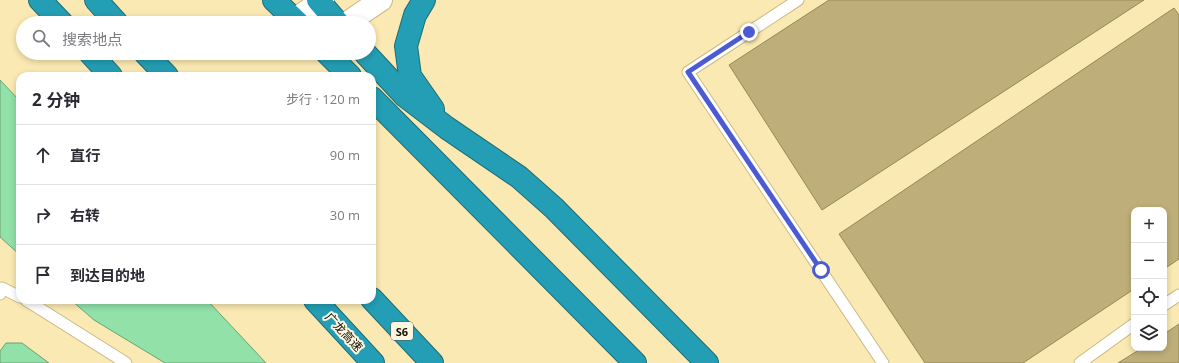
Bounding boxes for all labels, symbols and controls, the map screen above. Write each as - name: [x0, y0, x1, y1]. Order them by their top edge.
- search box: [16, 16, 376, 60]
- route end: [740, 23, 758, 41]
- icon: search: [30, 27, 52, 49]
- text: 搜索地点: [62, 29, 122, 49]
- text: 2 分钟: [32, 88, 80, 111]
- text: 步行 · 120 m: [286, 90, 360, 108]
- icon: ahead: [32, 144, 54, 166]
- text: 直行: [70, 145, 100, 165]
- text: 90 m: [330, 146, 360, 164]
- icon: right: [32, 204, 54, 226]
- text: 右转: [70, 205, 100, 225]
- text: 30 m: [330, 206, 360, 224]
- map controls: [1131, 207, 1167, 351]
- button: +: [1131, 207, 1167, 243]
- button: −: [1131, 243, 1167, 279]
- route start: [812, 261, 830, 279]
- icon: arrive: [32, 264, 54, 286]
- text: 到达目的地: [70, 265, 145, 285]
- button: locate: [1131, 279, 1167, 315]
- street label: 广龙高速: [321, 309, 367, 355]
- button: layers: [1131, 315, 1167, 351]
- road number: S6: [391, 322, 413, 340]

